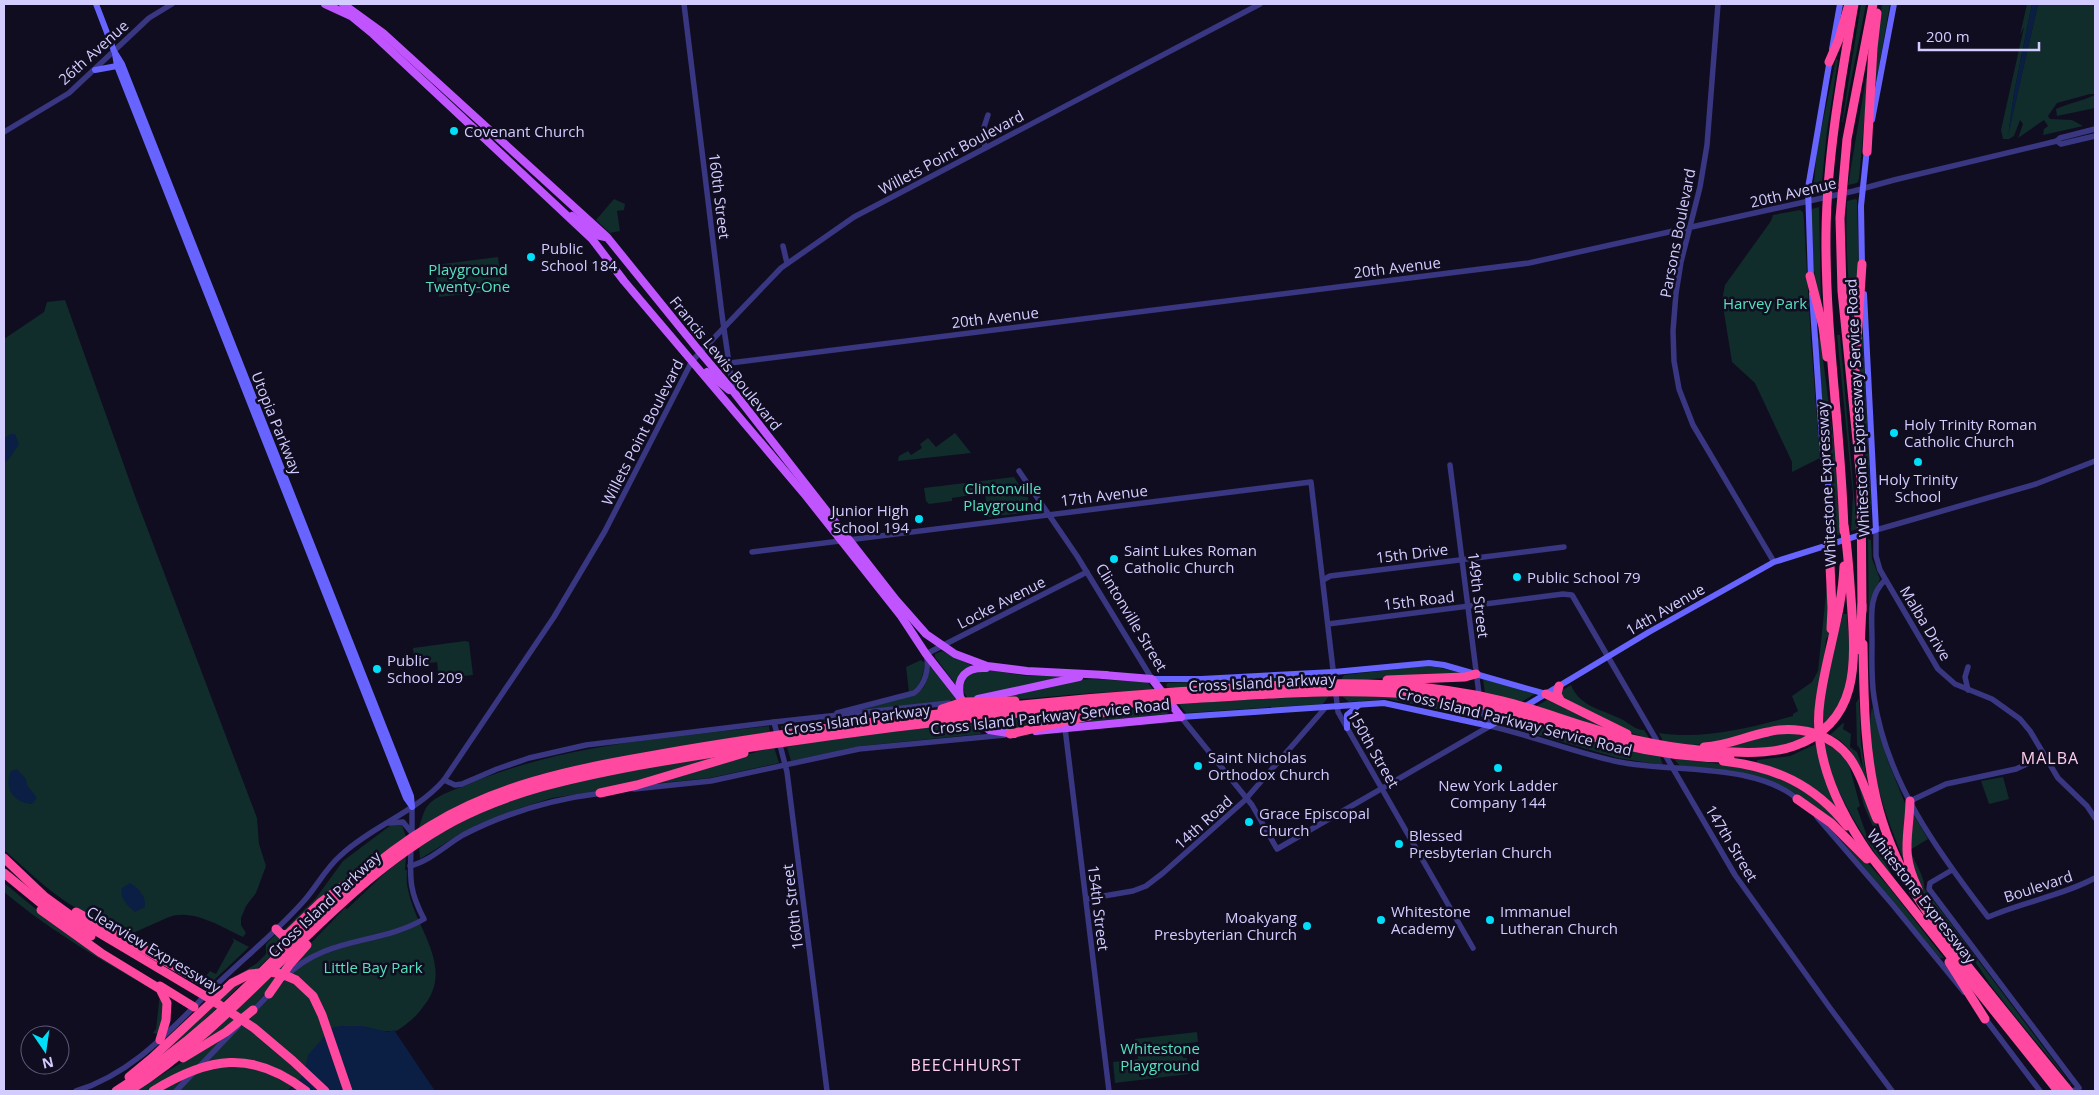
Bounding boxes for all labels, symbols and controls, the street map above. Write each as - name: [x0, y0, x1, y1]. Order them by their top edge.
- street label: 26th Avenue: [54, 15, 132, 89]
- scale bar: [1919, 20, 2039, 52]
- text: 200 m: [1926, 26, 1970, 46]
- street label: Willets Point Boulevard: [875, 105, 1027, 199]
- place label: Covenant Church: [464, 121, 585, 141]
- marker: Covenant Church: [448, 125, 460, 137]
- street label: 160th Street: [705, 152, 735, 240]
- street label: Parsons Boulevard: [1655, 167, 1699, 299]
- street label: 20th Avenue: [1748, 172, 1838, 212]
- place label: Public School 184: [541, 238, 617, 275]
- marker: Public School 184: [525, 251, 537, 263]
- street label: 20th Avenue: [1352, 252, 1442, 282]
- park label: Playground Twenty-One: [426, 259, 510, 296]
- street label: Whitestone Expressway Service Road: [1840, 278, 1874, 538]
- street label: Francis Lewis Boulevard: [666, 292, 786, 434]
- park label: Harvey Park: [1723, 293, 1807, 313]
- street label: 20th Avenue: [950, 302, 1040, 332]
- street label: Willets Point Boulevard: [596, 355, 688, 509]
- street label: Utopia Parkway: [247, 369, 307, 478]
- street label: Whitestone Expressway: [1812, 400, 1840, 567]
- place label: Holy Trinity Roman Catholic Church: [1904, 414, 2037, 451]
- marker: Holy Trinity Roman Catholic Church: [1888, 427, 1900, 439]
- marker: Holy Trinity School: [1912, 456, 1924, 468]
- place label: Holy Trinity School: [1878, 469, 1958, 506]
- park label: Clintonville Playground: [963, 478, 1043, 515]
- street label: 17th Avenue: [1059, 480, 1149, 510]
- place label: Junior High School 194: [830, 500, 909, 537]
- marker: Junior High School 194: [913, 513, 925, 525]
- street label: 15th Drive: [1375, 539, 1449, 567]
- place label: Saint Lukes Roman Catholic Church: [1124, 540, 1257, 577]
- street label: 149th Street: [1464, 551, 1494, 639]
- marker: Saint Lukes Roman Catholic Church: [1108, 553, 1120, 565]
- street label: Clintonville Street: [1092, 559, 1172, 675]
- place label: Public School 79: [1527, 567, 1641, 587]
- street label: Locke Avenue: [953, 571, 1049, 633]
- marker: Public School 79: [1511, 571, 1523, 583]
- street label: 14th Avenue: [1622, 578, 1708, 640]
- street label: Malba Drive: [1896, 582, 1956, 664]
- street label: 15th Road: [1382, 586, 1456, 614]
- place label: Public School 209: [387, 650, 463, 687]
- marker: Public School 209: [371, 663, 383, 675]
- street label: Cross Island Parkway: [1188, 668, 1337, 696]
- street label: Cross Island Parkway Service Road: [1396, 682, 1634, 760]
- street label: Cross Island Parkway Service Road: [929, 693, 1171, 739]
- street label: Cross Island Parkway: [783, 699, 932, 739]
- street label: 150th Street: [1344, 707, 1404, 791]
- place label: Saint Nicholas Orthodox Church: [1208, 747, 1330, 784]
- district label: MALBA: [2021, 747, 2079, 769]
- marker: Saint Nicholas Orthodox Church: [1192, 760, 1204, 772]
- marker: New York Ladder Company 144: [1492, 762, 1504, 774]
- place label: New York Ladder Company 144: [1438, 775, 1558, 812]
- street label: 14th Road: [1170, 791, 1236, 853]
- street label: 147th Street: [1701, 801, 1763, 885]
- place label: Grace Episcopal Church: [1259, 803, 1370, 840]
- marker: Grace Episcopal Church: [1243, 816, 1255, 828]
- place label: Blessed Presbyterian Church: [1409, 825, 1552, 862]
- street label: Whitestone Expressway: [1863, 825, 1981, 968]
- marker: Blessed Presbyterian Church: [1393, 838, 1405, 850]
- street label: Cross Island Parkway: [263, 846, 385, 962]
- street label: 160th Street: [777, 863, 807, 951]
- street label: 154th Street: [1084, 864, 1114, 952]
- street label: Boulevard: [2001, 865, 2075, 907]
- street label: Clearview Expressway: [83, 901, 225, 997]
- place label: Whitestone Academy: [1391, 901, 1471, 938]
- place label: Immanuel Lutheran Church: [1500, 901, 1618, 938]
- place label: Moakyang Presbyterian Church: [1154, 907, 1297, 944]
- marker: Whitestone Academy: [1375, 914, 1387, 926]
- marker: Immanuel Lutheran Church: [1484, 914, 1496, 926]
- marker: Moakyang Presbyterian Church: [1301, 920, 1313, 932]
- park label: Little Bay Park: [323, 957, 423, 977]
- north arrow: [20, 1025, 70, 1075]
- park label: Whitestone Playground: [1120, 1038, 1200, 1075]
- text: N: [40, 1053, 56, 1074]
- district label: BEECHHURST: [911, 1054, 1021, 1076]

